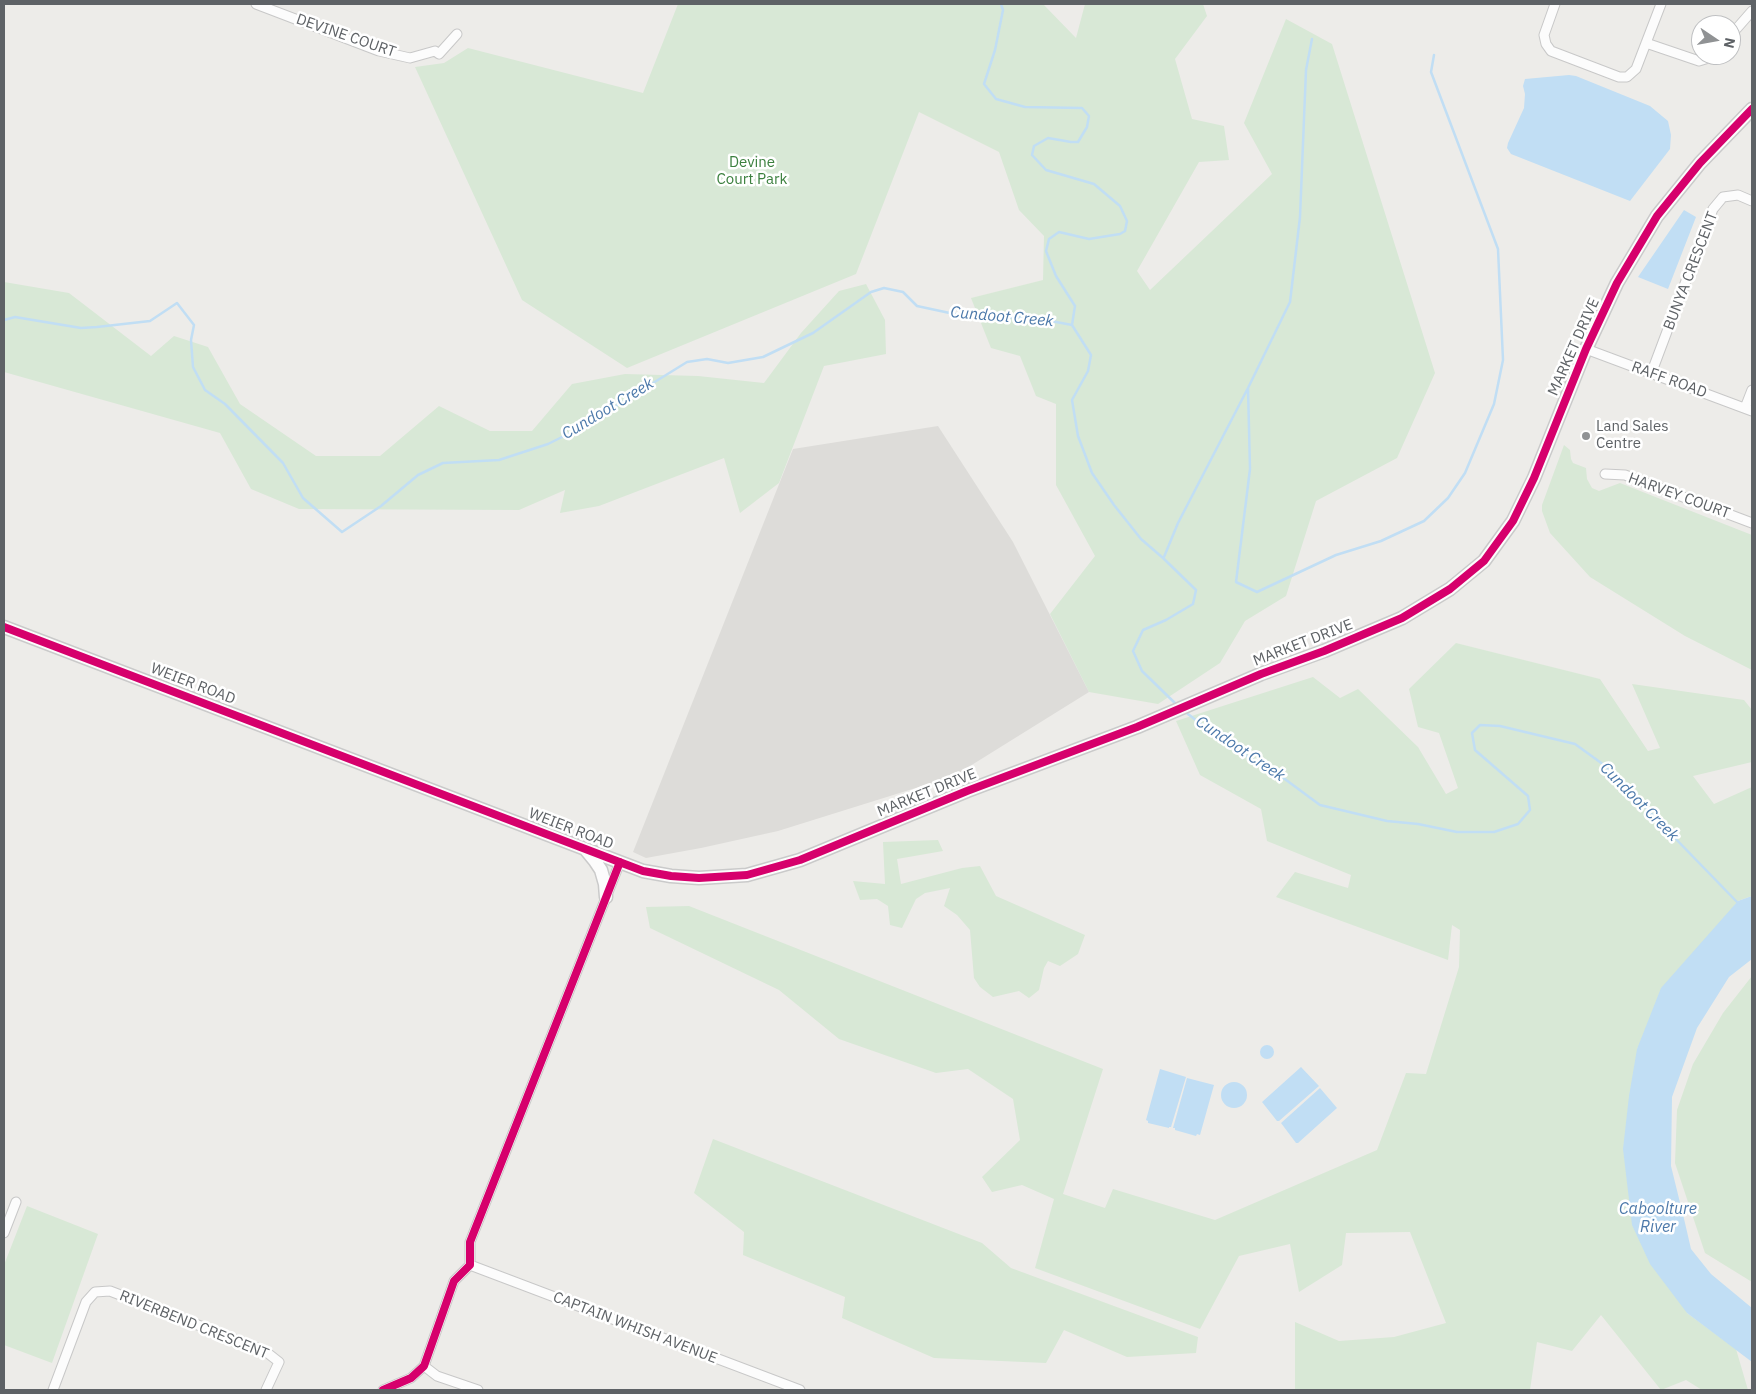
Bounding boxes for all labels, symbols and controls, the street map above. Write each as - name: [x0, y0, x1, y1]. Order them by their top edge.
- street label: DEVINE COURT: [294, 10, 398, 62]
- north arrow: [1691, 15, 1741, 65]
- text: N: [1720, 36, 1740, 50]
- park label: Devine Court Park: [717, 154, 787, 189]
- street label: BUNYA CRESCENT: [1660, 209, 1722, 333]
- street label: MARKET DRIVE: [1544, 295, 1604, 399]
- water label: Cundoot Creek: [950, 303, 1054, 331]
- street label: RAFF ROAD: [1629, 358, 1709, 402]
- water label: Cundoot Creek: [559, 374, 657, 444]
- place label: Land Sales Centre: [1596, 418, 1669, 453]
- marker: Land Sales Centre: [1580, 430, 1592, 442]
- street label: HARVEY COURT: [1626, 469, 1732, 523]
- street label: MARKET DRIVE: [1251, 616, 1355, 670]
- street label: WEIER ROAD: [148, 660, 238, 708]
- water label: Cundoot Creek: [1192, 712, 1288, 786]
- water label: Cundoot Creek: [1596, 759, 1682, 845]
- street label: MARKET DRIVE: [875, 765, 979, 821]
- street label: WEIER ROAD: [526, 805, 616, 853]
- water label: Caboolture River: [1619, 1199, 1697, 1237]
- street label: RIVERBEND CRESCENT: [117, 1287, 271, 1363]
- street label: CAPTAIN WHISH AVENUE: [550, 1288, 720, 1368]

